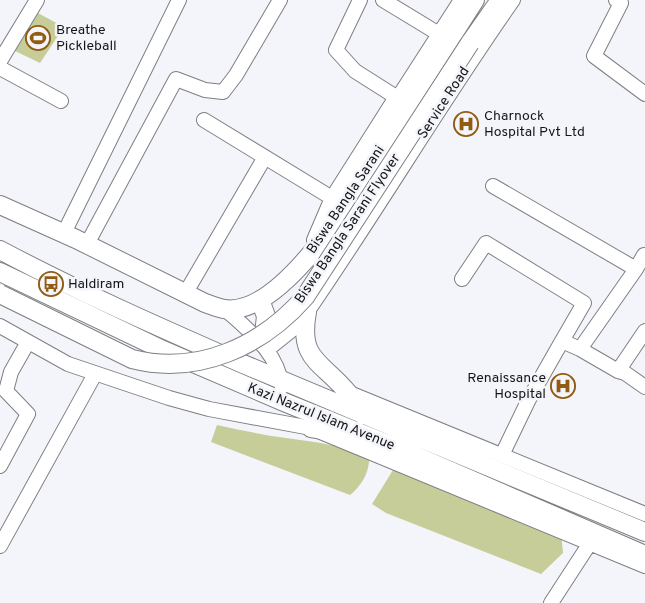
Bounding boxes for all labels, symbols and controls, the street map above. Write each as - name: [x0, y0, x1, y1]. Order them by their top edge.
- place label: Breathe Pickleball: [56, 22, 117, 55]
- sports icon: Breathe Pickleball: [25, 25, 51, 51]
- street label: Service Road: [414, 64, 474, 142]
- place label: Charnock Hospital Pvt Ltd: [484, 108, 585, 141]
- hospital icon: Charnock Hospital Pvt Ltd: [453, 111, 479, 137]
- street label: Biswa Bangla Sarani: [303, 143, 389, 257]
- street label: Biswa Bangla Sarani Flyover: [291, 150, 405, 307]
- bus stop icon: Haldiram: [38, 271, 64, 297]
- place label: Haldiram: [68, 276, 124, 293]
- place label: Renaissance Hospital: [467, 370, 546, 403]
- hospital icon: Renaissance Hospital: [550, 373, 576, 399]
- street label: Kazi Nazrul Islam Avenue: [245, 380, 397, 454]

